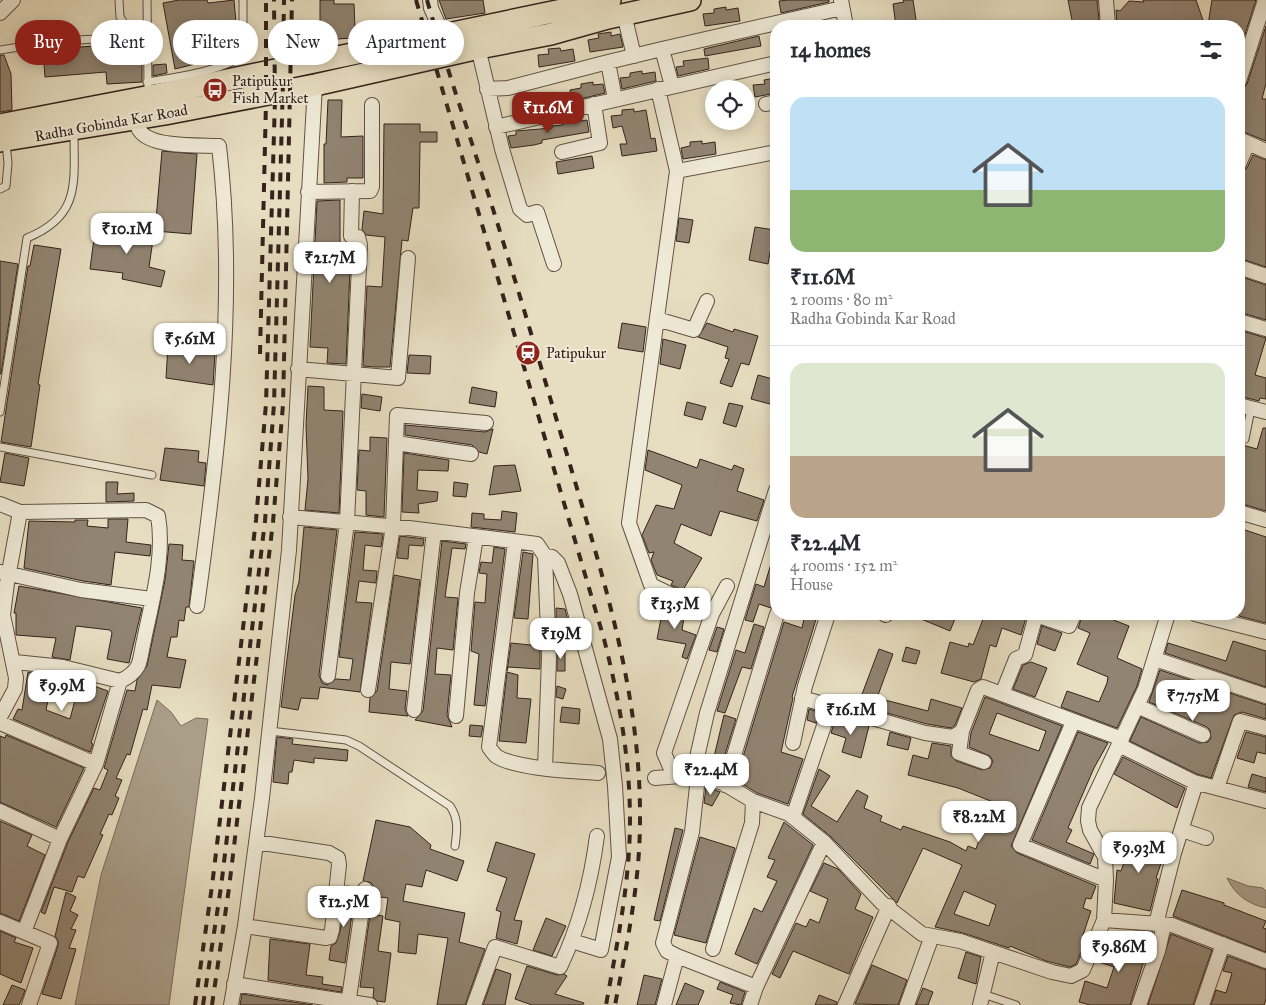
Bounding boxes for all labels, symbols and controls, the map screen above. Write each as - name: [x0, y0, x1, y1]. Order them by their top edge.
- chip: Buy: [15, 20, 81, 65]
- chip: Rent: [91, 20, 163, 65]
- chip: Filters: [173, 20, 258, 65]
- chip: New: [268, 20, 338, 65]
- chip: Apartment: [348, 20, 464, 65]
- icon: filters: [1197, 36, 1225, 64]
- text: 14 homes: [790, 37, 871, 63]
- place label: Patipukur Fish Market: [232, 72, 309, 107]
- bus stop icon: Patipukur Fish Market: [202, 77, 228, 103]
- map controls: [705, 80, 755, 130]
- button: locate: [705, 80, 755, 130]
- pin: ₹11.6M: [507, 92, 589, 134]
- text: ₹11.6M: [523, 98, 573, 117]
- street label: Radha Gobinda Kar Road: [33, 101, 190, 145]
- icon: home: [963, 130, 1053, 220]
- pin: ₹10.1M: [86, 212, 168, 255]
- text: ₹10.1M: [102, 219, 152, 238]
- pin: ₹21.7M: [289, 242, 371, 284]
- text: ₹21.7M: [305, 248, 355, 267]
- text: ₹11.6M: [790, 264, 855, 290]
- text: 2 rooms · 80 m²: [790, 290, 893, 309]
- text: Radha Gobinda Kar Road: [790, 309, 956, 328]
- pin: ₹5.61M: [149, 322, 231, 365]
- text: ₹5.61M: [165, 329, 215, 348]
- station icon: Patipukur: [515, 340, 541, 366]
- place label: Patipukur: [546, 344, 607, 362]
- icon: home: [963, 395, 1053, 485]
- text: ₹22.4M: [790, 530, 861, 556]
- text: 4 rooms · 152 m²: [790, 556, 897, 575]
- text: House: [790, 575, 833, 594]
- pin: ₹13.5M: [634, 588, 716, 630]
- text: ₹13.5M: [651, 594, 699, 613]
- pin: ₹19M: [531, 618, 591, 660]
- text: ₹19M: [541, 624, 581, 643]
- pin: ₹9.9M: [27, 670, 97, 712]
- text: ₹9.9M: [39, 676, 85, 695]
- pin: ₹7.75M: [1152, 680, 1234, 722]
- text: ₹7.75M: [1167, 686, 1219, 705]
- pin: ₹16.1M: [810, 694, 892, 736]
- text: ₹16.1M: [826, 700, 876, 719]
- pin: ₹22.4M: [670, 754, 752, 796]
- text: ₹22.4M: [684, 760, 738, 779]
- pin: ₹8.22M: [938, 800, 1020, 843]
- text: ₹8.22M: [952, 807, 1006, 826]
- pin: ₹9.93M: [1098, 832, 1180, 874]
- text: ₹9.93M: [1113, 838, 1165, 857]
- pin: ₹12.5M: [303, 886, 385, 928]
- text: ₹12.5M: [319, 892, 369, 911]
- pin: ₹9.86M: [1078, 930, 1160, 973]
- text: ₹9.86M: [1092, 937, 1146, 956]

